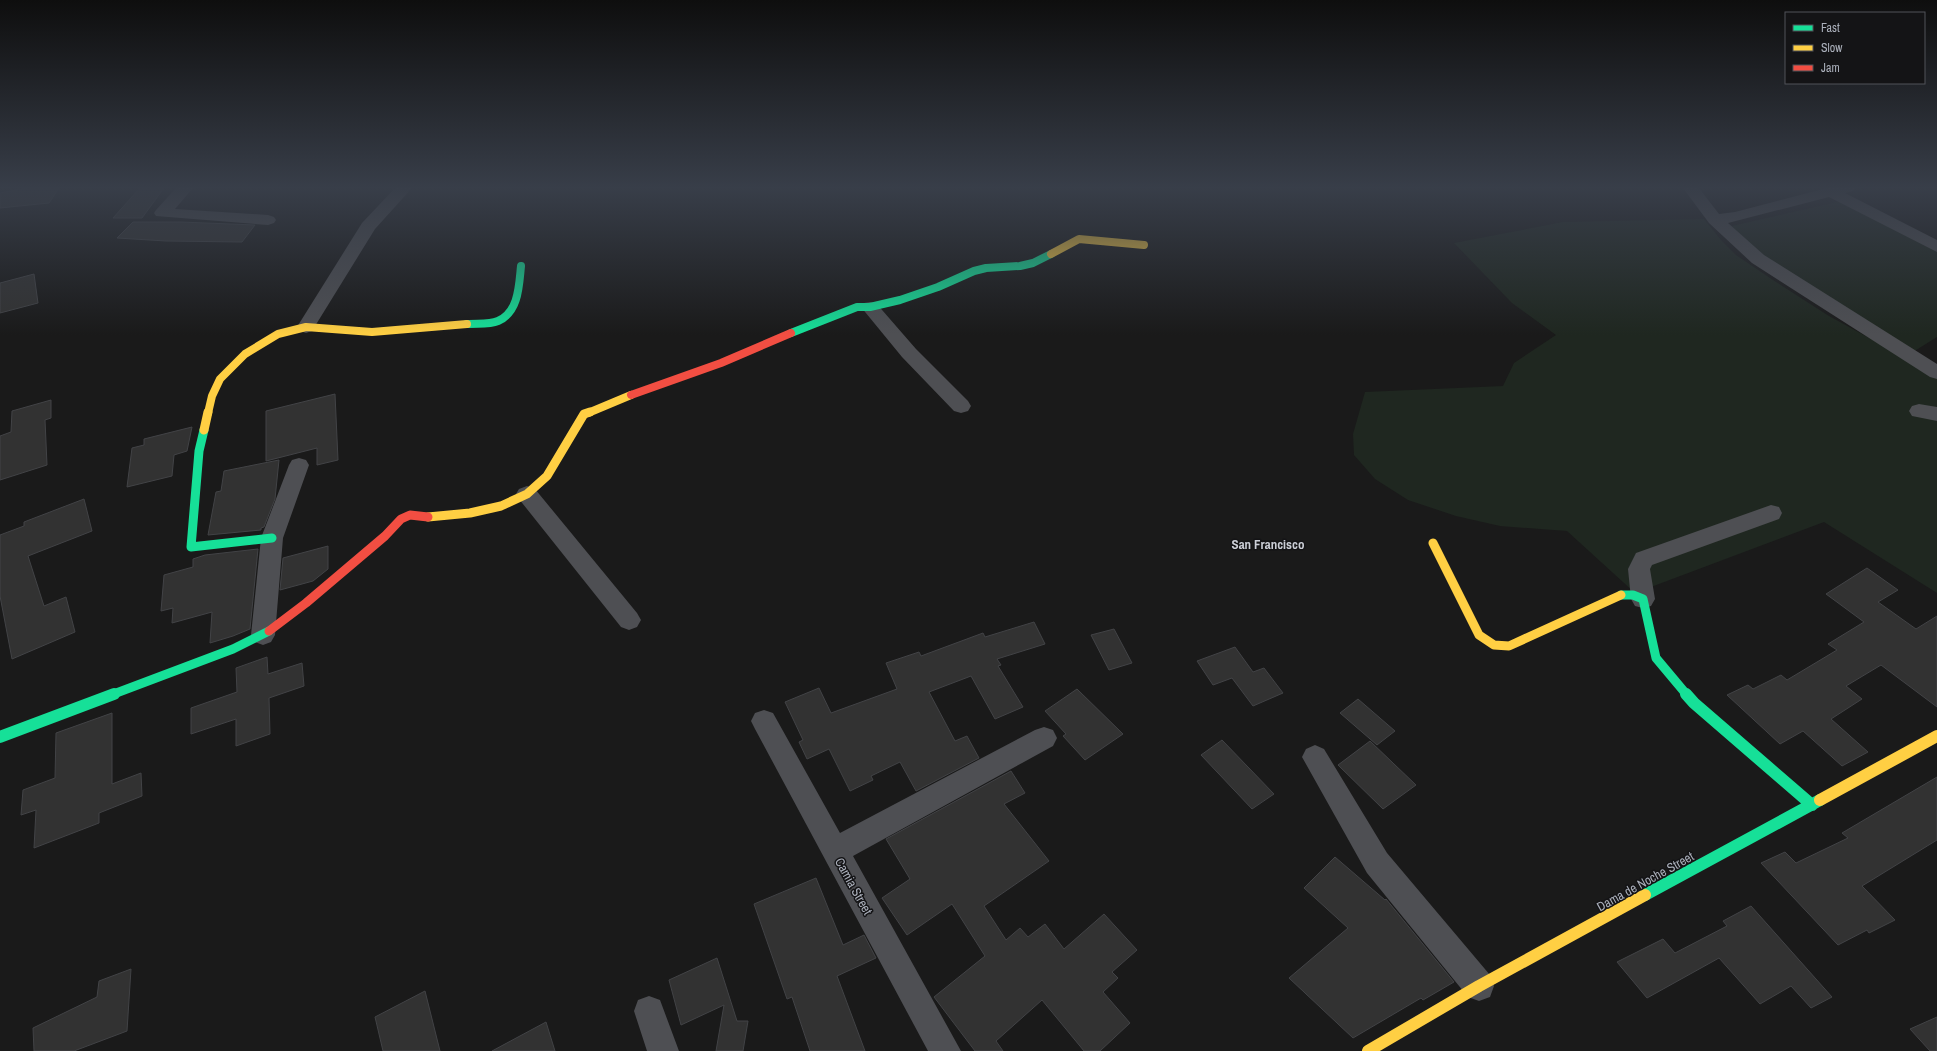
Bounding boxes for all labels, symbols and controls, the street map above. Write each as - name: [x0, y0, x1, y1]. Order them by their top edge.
- legend: [1785, 12, 1925, 84]
- text: Fast: [1821, 20, 1840, 36]
- text: Slow: [1821, 40, 1843, 56]
- text: Jam: [1821, 60, 1840, 76]
- district label: San Francisco: [1232, 536, 1304, 553]
- street label: Dama de Noche Street: [1594, 848, 1697, 915]
- street label: Camia Street: [831, 855, 876, 918]

